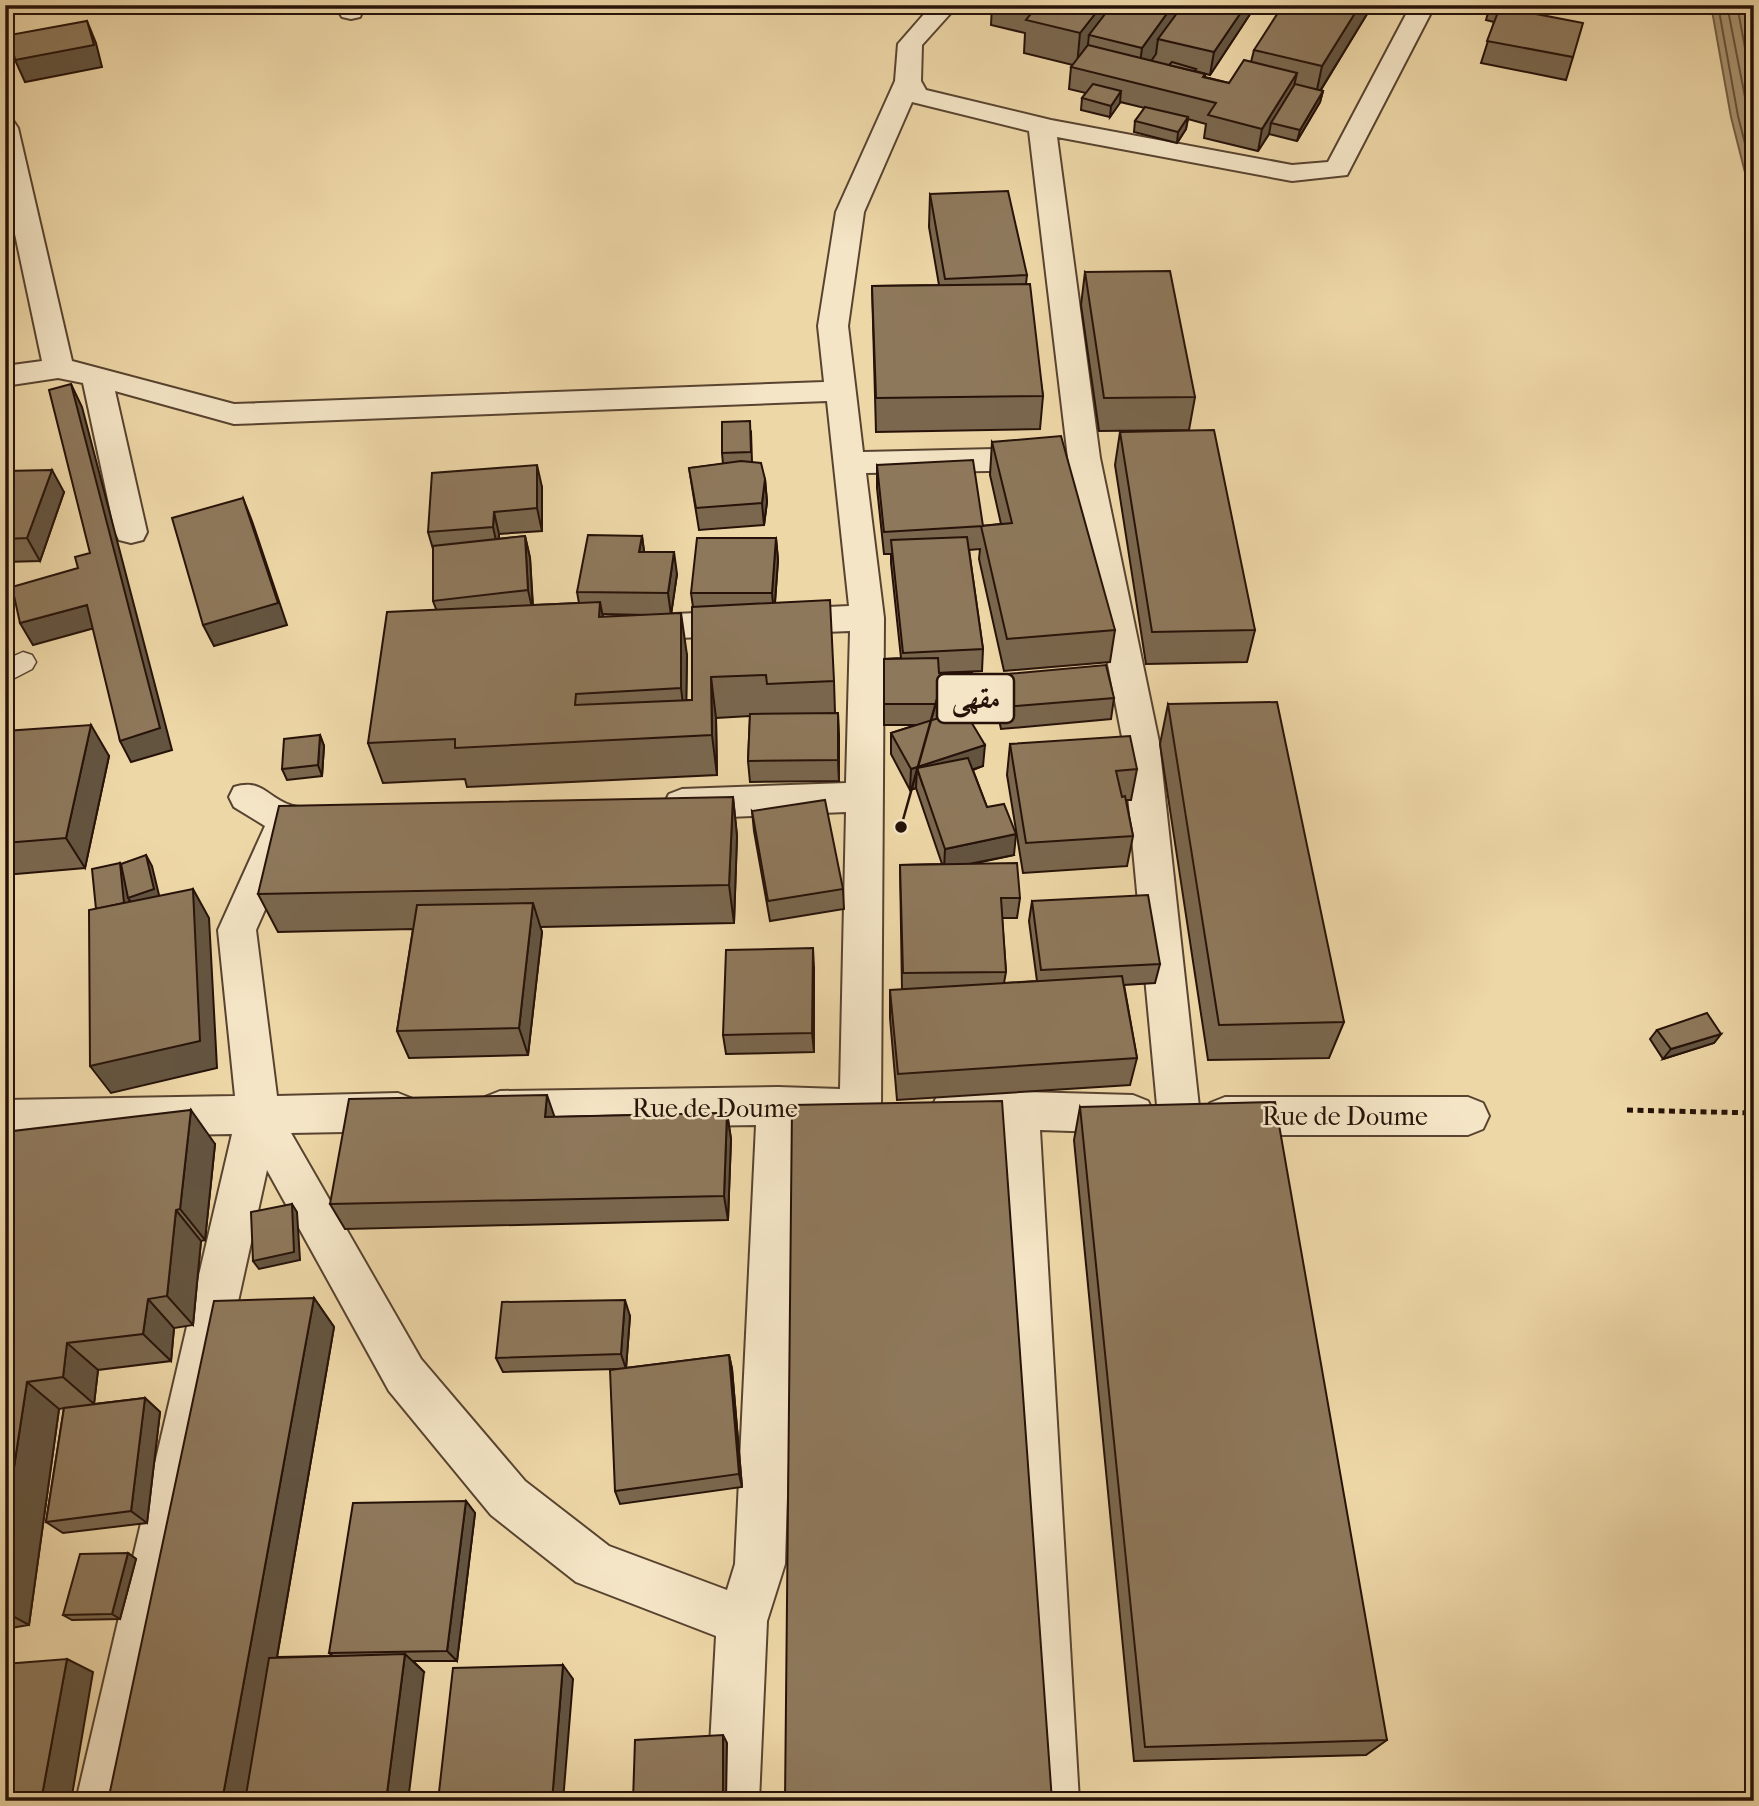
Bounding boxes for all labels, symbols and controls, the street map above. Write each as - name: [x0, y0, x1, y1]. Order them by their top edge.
- callout: مقهى: [937, 674, 1014, 723]
- text: مقهى: [952, 682, 1000, 718]
- street label: Rue de Doume: [632, 1093, 798, 1124]
- street label: Rue de Doume: [1262, 1101, 1428, 1132]

